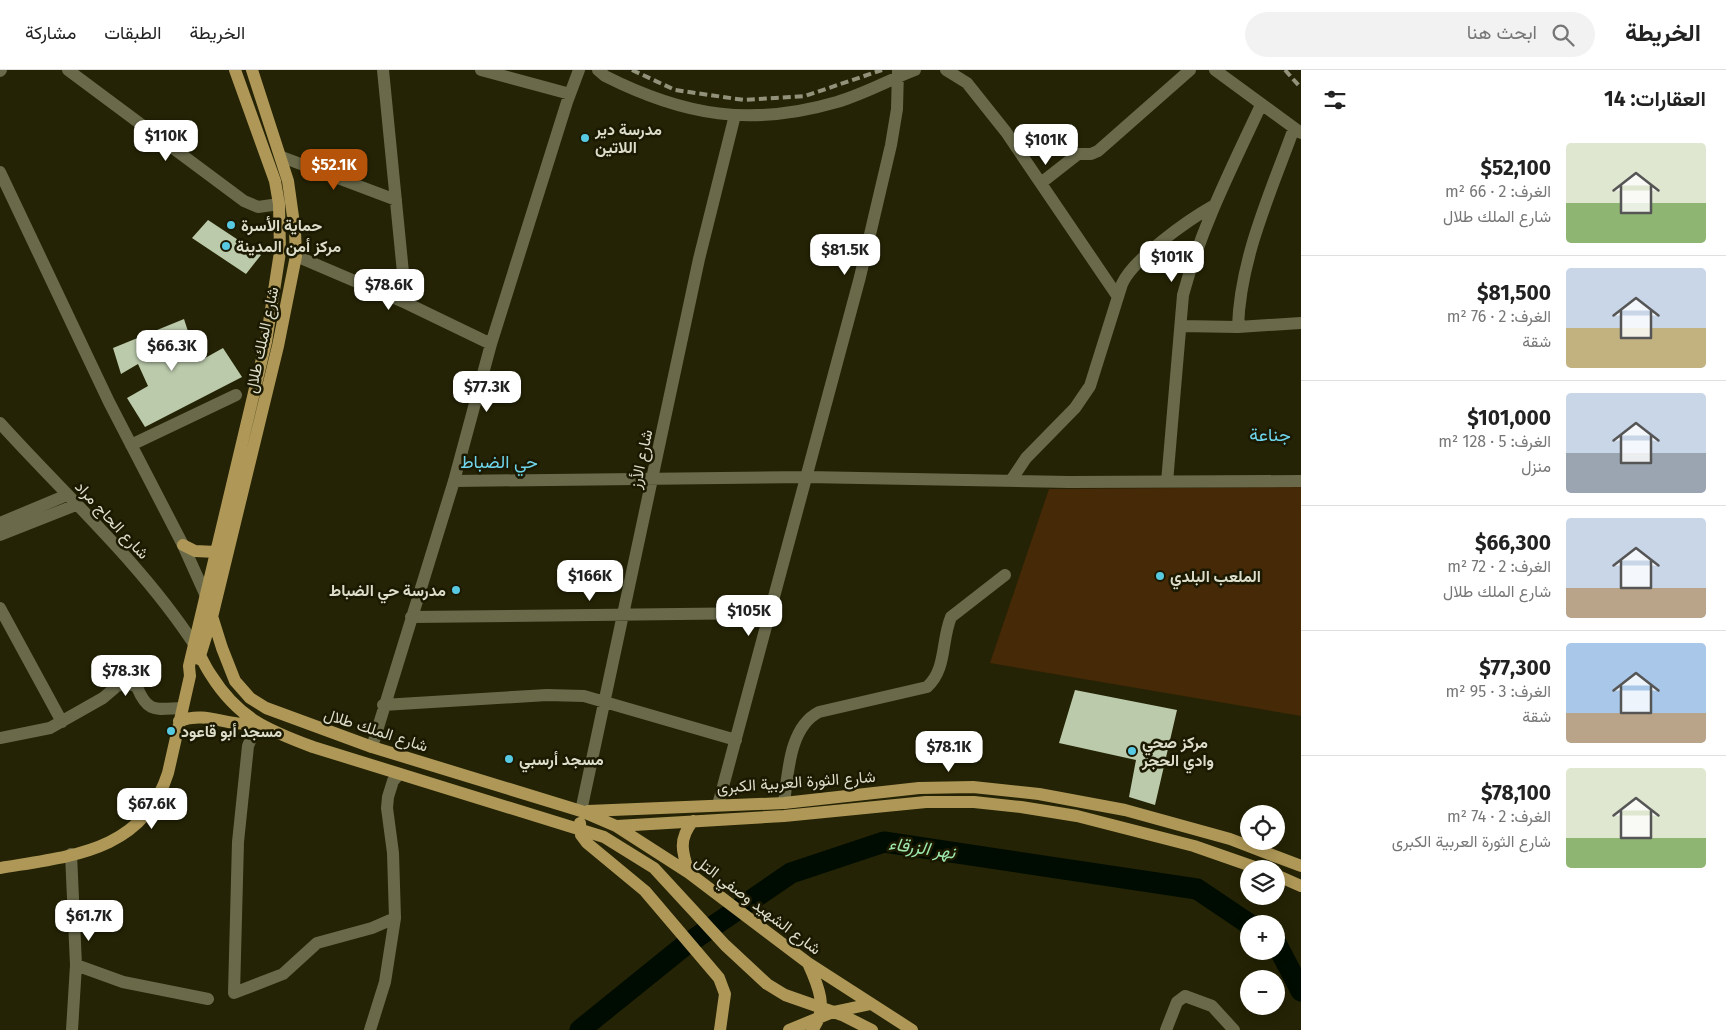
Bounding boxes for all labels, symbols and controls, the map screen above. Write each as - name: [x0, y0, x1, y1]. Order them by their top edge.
- search box: [1245, 12, 1595, 57]
- text: الخريطة: [1625, 19, 1701, 47]
- text: ابحث هنا: [1467, 21, 1537, 44]
- icon: search: [1549, 21, 1577, 49]
- text: مشاركة: [25, 22, 76, 44]
- text: الطبقات: [104, 22, 161, 44]
- text: الخريطة: [189, 22, 245, 44]
- icon: filters: [1321, 86, 1349, 114]
- text: العقارات: 14: [1604, 86, 1706, 112]
- pin: $110K: [131, 119, 201, 162]
- place label: مدرسة دير اللاتين: [594, 120, 662, 157]
- pin: $101K: [1011, 124, 1081, 166]
- text: $110K: [145, 126, 187, 145]
- text: $101K: [1025, 130, 1067, 149]
- marker: مدرسة دير اللاتين: [579, 132, 591, 144]
- pin: $52.1K: [293, 148, 375, 191]
- text: $52.1K: [311, 155, 357, 174]
- text: $52,100: [1480, 155, 1551, 181]
- icon: home: [1606, 163, 1666, 223]
- text: الغرف: 2 · 66 m²: [1445, 182, 1551, 201]
- text: شارع الملك طلال: [1443, 207, 1551, 226]
- place label: حماية الأسرة: [241, 216, 322, 236]
- marker: حماية الأسرة: [225, 219, 237, 231]
- pin: $81.5K: [804, 234, 886, 276]
- place label: مركز أمن المدينة: [236, 237, 341, 257]
- marker: مركز أمن المدينة: [220, 240, 232, 252]
- text: $81.5K: [821, 240, 869, 259]
- pin: $101K: [1137, 240, 1207, 283]
- text: $101K: [1151, 247, 1193, 266]
- pin: $78.6K: [348, 268, 430, 311]
- text: $78.6K: [365, 275, 413, 294]
- text: $81,500: [1477, 280, 1551, 306]
- street label: شارع الملك طلال: [241, 285, 284, 395]
- icon: home: [1606, 288, 1666, 348]
- text: الغرف: 2 · 76 m²: [1447, 307, 1551, 326]
- pin: $66.3K: [131, 330, 213, 372]
- text: شقة: [1522, 332, 1551, 351]
- text: $66.3K: [147, 336, 197, 355]
- pin: $77.3K: [446, 370, 528, 413]
- text: $77.3K: [464, 377, 510, 396]
- text: $101,000: [1467, 405, 1551, 431]
- icon: home: [1606, 413, 1666, 473]
- district label: جناعة: [1249, 424, 1291, 446]
- street label: شارع الأرز: [625, 428, 658, 492]
- text: الغرف: 5 · 128 m²: [1438, 432, 1551, 451]
- district label: حي الضباط: [460, 451, 538, 477]
- text: منزل: [1521, 457, 1551, 476]
- street label: شارع الحاج مراد: [70, 477, 153, 564]
- text: $66,300: [1475, 530, 1551, 556]
- icon: home: [1606, 538, 1666, 598]
- text: الغرف: 2 · 72 m²: [1447, 557, 1551, 576]
- pin: $166K: [555, 560, 625, 602]
- text: $166K: [568, 566, 612, 585]
- place label: الملعب البلدي: [1170, 567, 1261, 590]
- marker: الملعب البلدي: [1154, 570, 1166, 582]
- place label: مدرسة حي الضباط: [329, 581, 446, 604]
- text: شارع الملك طلال: [1443, 582, 1551, 601]
- marker: مدرسة حي الضباط: [450, 584, 462, 596]
- pin: $105K: [714, 594, 784, 637]
- text: $105K: [727, 601, 771, 620]
- pin: $78.3K: [85, 654, 167, 697]
- text: $77,300: [1479, 655, 1551, 681]
- text: $78.3K: [102, 661, 150, 680]
- icon: home: [1606, 663, 1666, 723]
- text: الغرف: 3 · 95 m²: [1445, 682, 1551, 701]
- street label: شارع الملك طلال: [321, 704, 430, 758]
- text: شقة: [1522, 707, 1551, 726]
- place label: مسجد أبو قاعود: [181, 722, 282, 742]
- marker: مسجد أبو قاعود: [165, 725, 177, 737]
- pin: $78.1K: [908, 730, 990, 773]
- place label: مركز صحي وادي الحجر: [1141, 733, 1214, 774]
- text: $78.1K: [927, 737, 971, 756]
- marker: مركز صحي وادي الحجر: [1126, 745, 1138, 757]
- place label: مسجد أرسبي: [519, 750, 604, 773]
- marker: مسجد أرسبي: [503, 753, 515, 765]
- street label: شارع الثورة العربية الكبرى: [716, 767, 876, 799]
- text: $78,100: [1481, 780, 1551, 806]
- pin: $67.6K: [111, 788, 193, 830]
- icon: home: [1606, 788, 1666, 848]
- text: $67.6K: [128, 794, 176, 813]
- map controls: [1240, 805, 1285, 1015]
- button: locate: [1240, 805, 1285, 850]
- text: الغرف: 2 · 74 m²: [1447, 807, 1551, 826]
- water label: نهر الزرقاء: [887, 832, 958, 864]
- text: شارع الثورة العربية الكبرى: [1392, 832, 1551, 851]
- street label: شارع الشهيد وصفي التل: [689, 851, 825, 962]
- button: layers: [1240, 860, 1285, 905]
- pin: $61.7K: [48, 900, 130, 942]
- text: $61.7K: [66, 906, 112, 925]
- button: +: [1240, 915, 1285, 960]
- button: −: [1240, 970, 1285, 1015]

